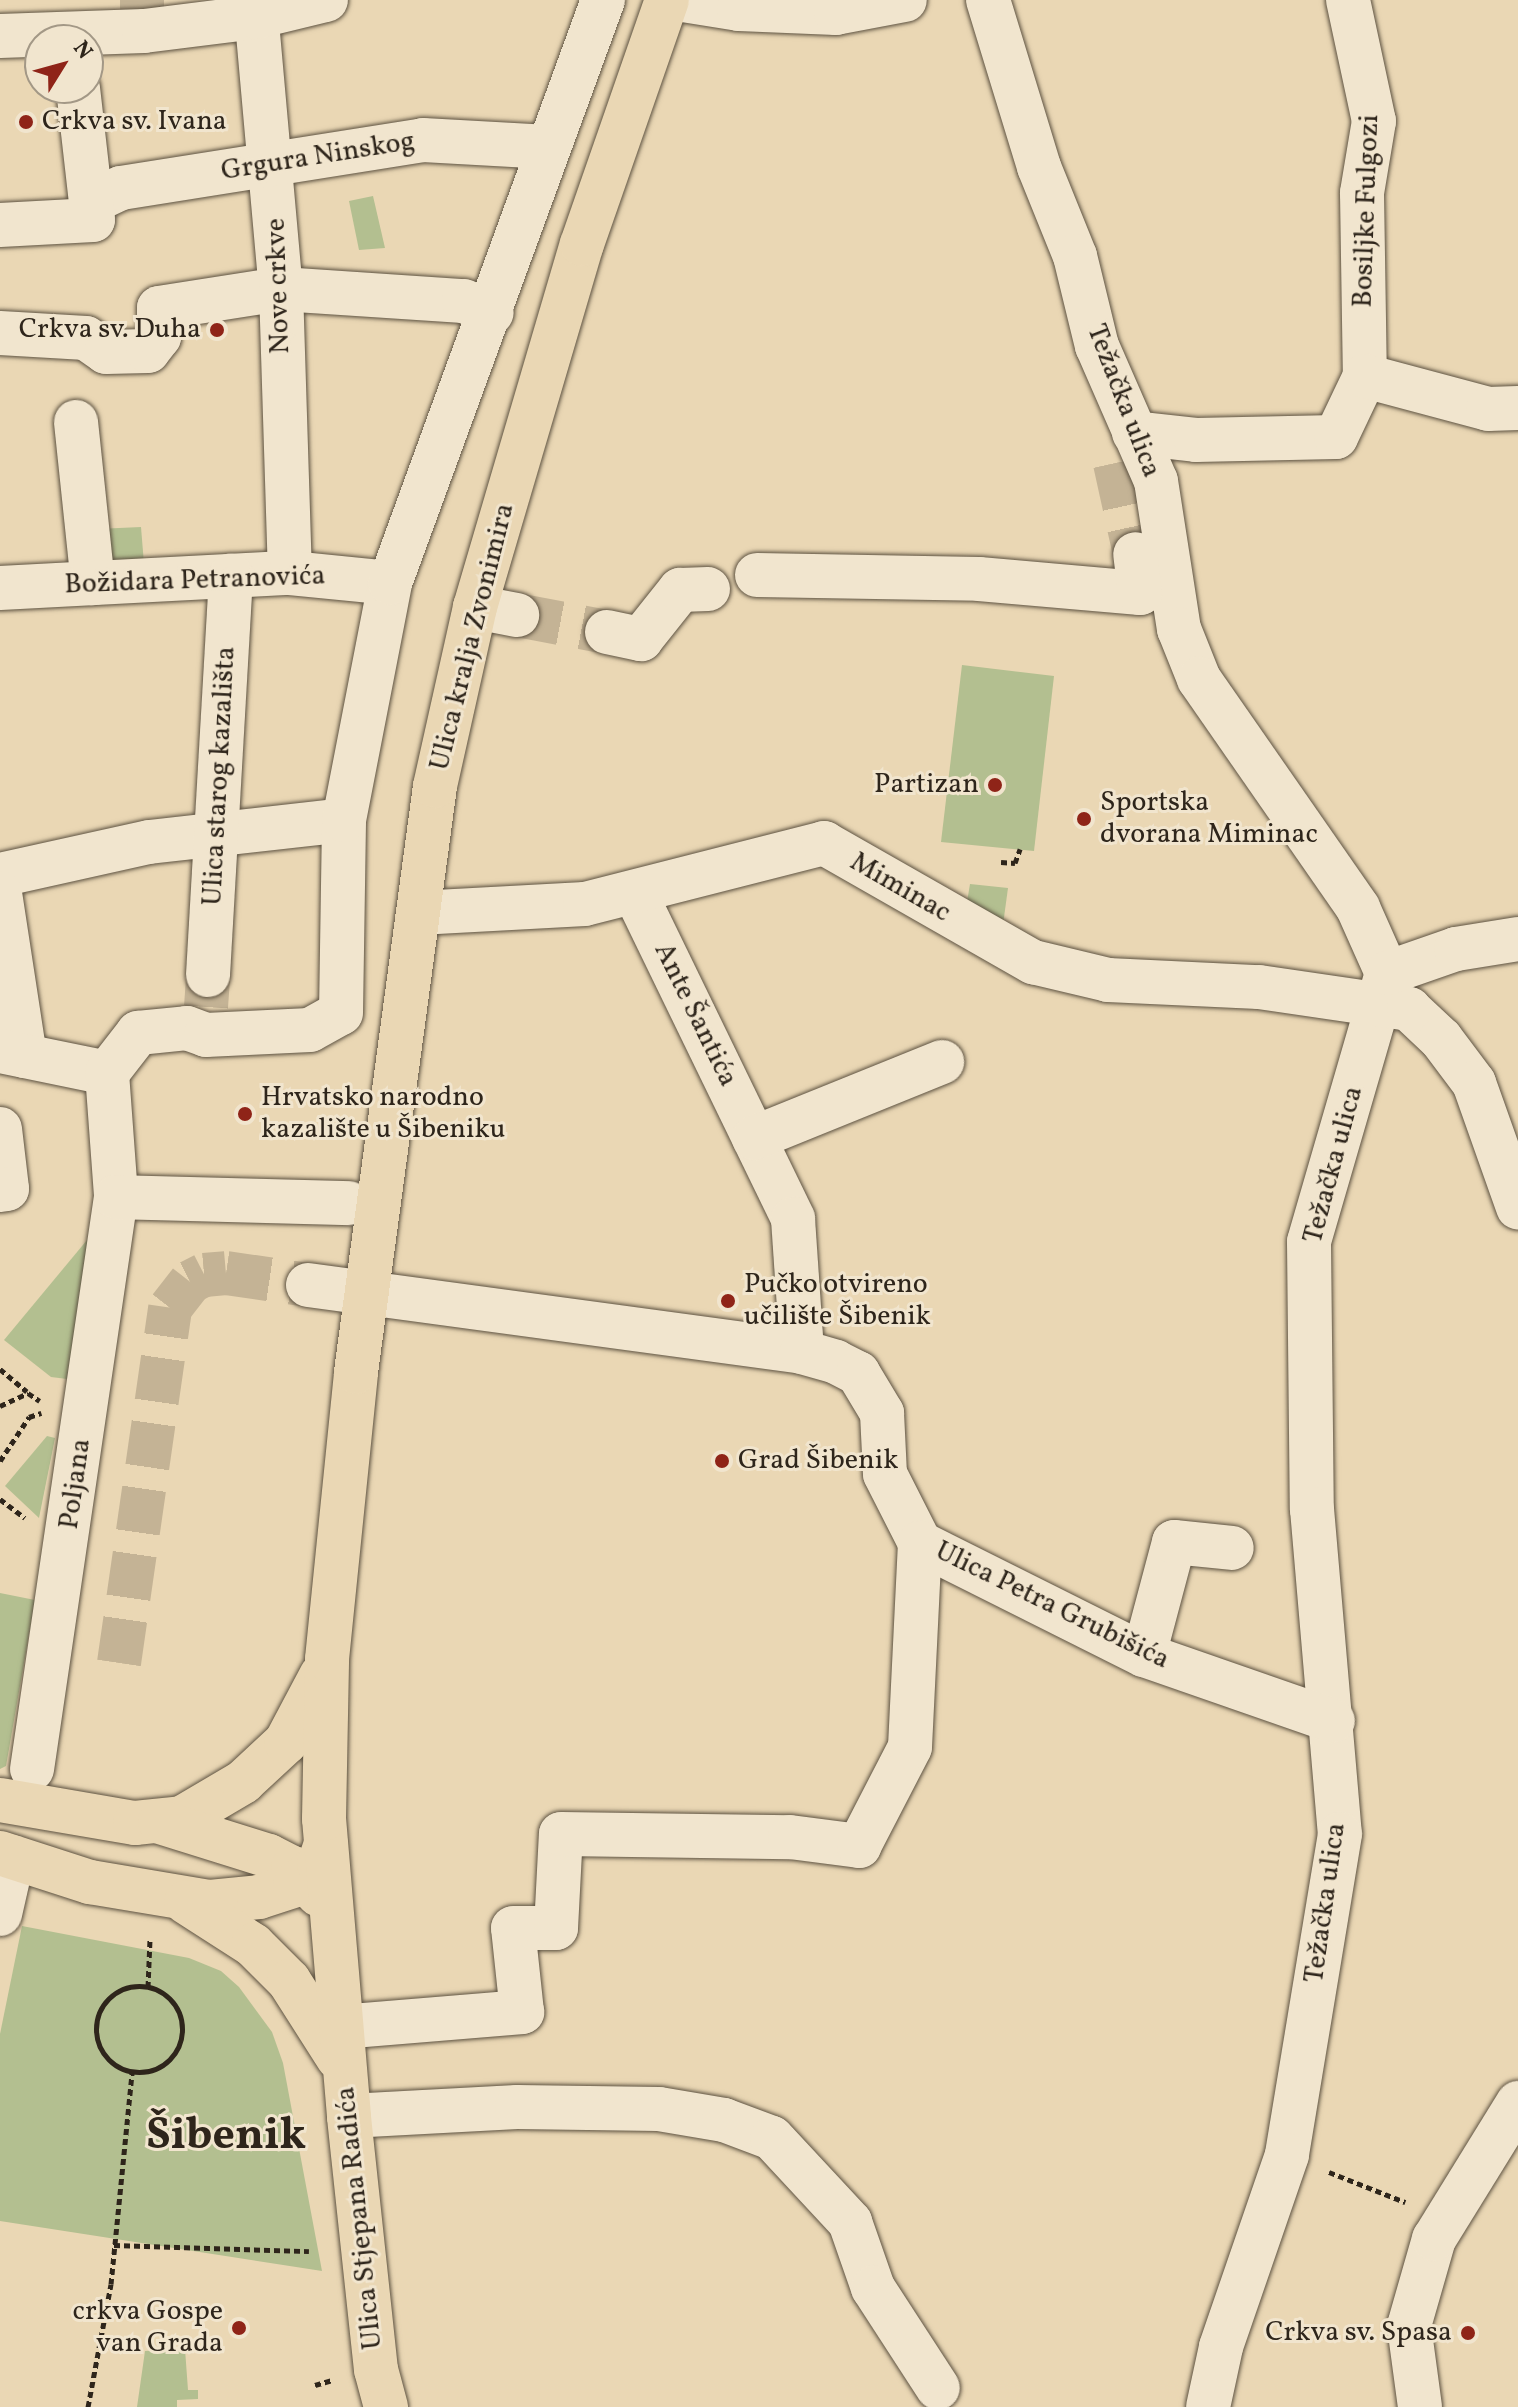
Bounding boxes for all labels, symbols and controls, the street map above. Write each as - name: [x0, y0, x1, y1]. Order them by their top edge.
- north arrow: [24, 24, 104, 104]
- text: N: [65, 35, 99, 66]
- place label: Crkva sv. Ivana: [42, 105, 227, 139]
- marker: Crkva sv. Ivana: [17, 113, 35, 131]
- street label: Bosiljke Fulgozi: [1347, 114, 1387, 308]
- street label: Grgura Ninskog: [219, 125, 417, 189]
- street label: Nove crkve: [260, 217, 298, 355]
- place label: Crkva sv. Duha: [19, 313, 201, 347]
- street label: Težačka ulica: [1078, 320, 1168, 482]
- marker: Crkva sv. Duha: [208, 321, 226, 339]
- street label: Ulica kralja Zvonimira: [424, 500, 522, 774]
- street label: Božidara Petranovića: [64, 560, 326, 602]
- street label: Ulica starog kazališta: [196, 645, 244, 907]
- place label: Partizan: [874, 768, 979, 802]
- marker: Partizan: [986, 776, 1004, 794]
- place label: Sportska dvorana Miminac: [1100, 786, 1318, 852]
- marker: Sportska dvorana Miminac: [1075, 810, 1093, 828]
- street label: Miminac: [844, 846, 956, 930]
- street label: Ante Šantića: [646, 938, 744, 1092]
- place label: Hrvatsko narodno kazalište u Šibeniku: [261, 1081, 505, 1147]
- street label: Težačka ulica: [1297, 1083, 1371, 1247]
- marker: Hrvatsko narodno kazalište u Šibeniku: [236, 1105, 254, 1123]
- place label: Pučko otvireno učilište Šibenik: [744, 1268, 931, 1334]
- marker: Pučko otvireno učilište Šibenik: [719, 1292, 737, 1310]
- street label: Poljana: [53, 1436, 99, 1532]
- place label: Grad Šibenik: [738, 1444, 898, 1478]
- marker: Grad Šibenik: [713, 1452, 731, 1470]
- street label: Ulica Petra Grubišića: [929, 1535, 1175, 1677]
- street label: Težačka ulica: [1298, 1821, 1354, 1985]
- street label: Ulica Stjepana Radića: [329, 2085, 391, 2351]
- district label: Šibenik: [146, 2111, 306, 2163]
- place label: crkva Gospe van Grada: [73, 2295, 223, 2361]
- place label: Crkva sv. Spasa: [1265, 2316, 1452, 2350]
- marker: crkva Gospe van Grada: [230, 2319, 248, 2337]
- marker: Crkva sv. Spasa: [1459, 2324, 1477, 2342]

